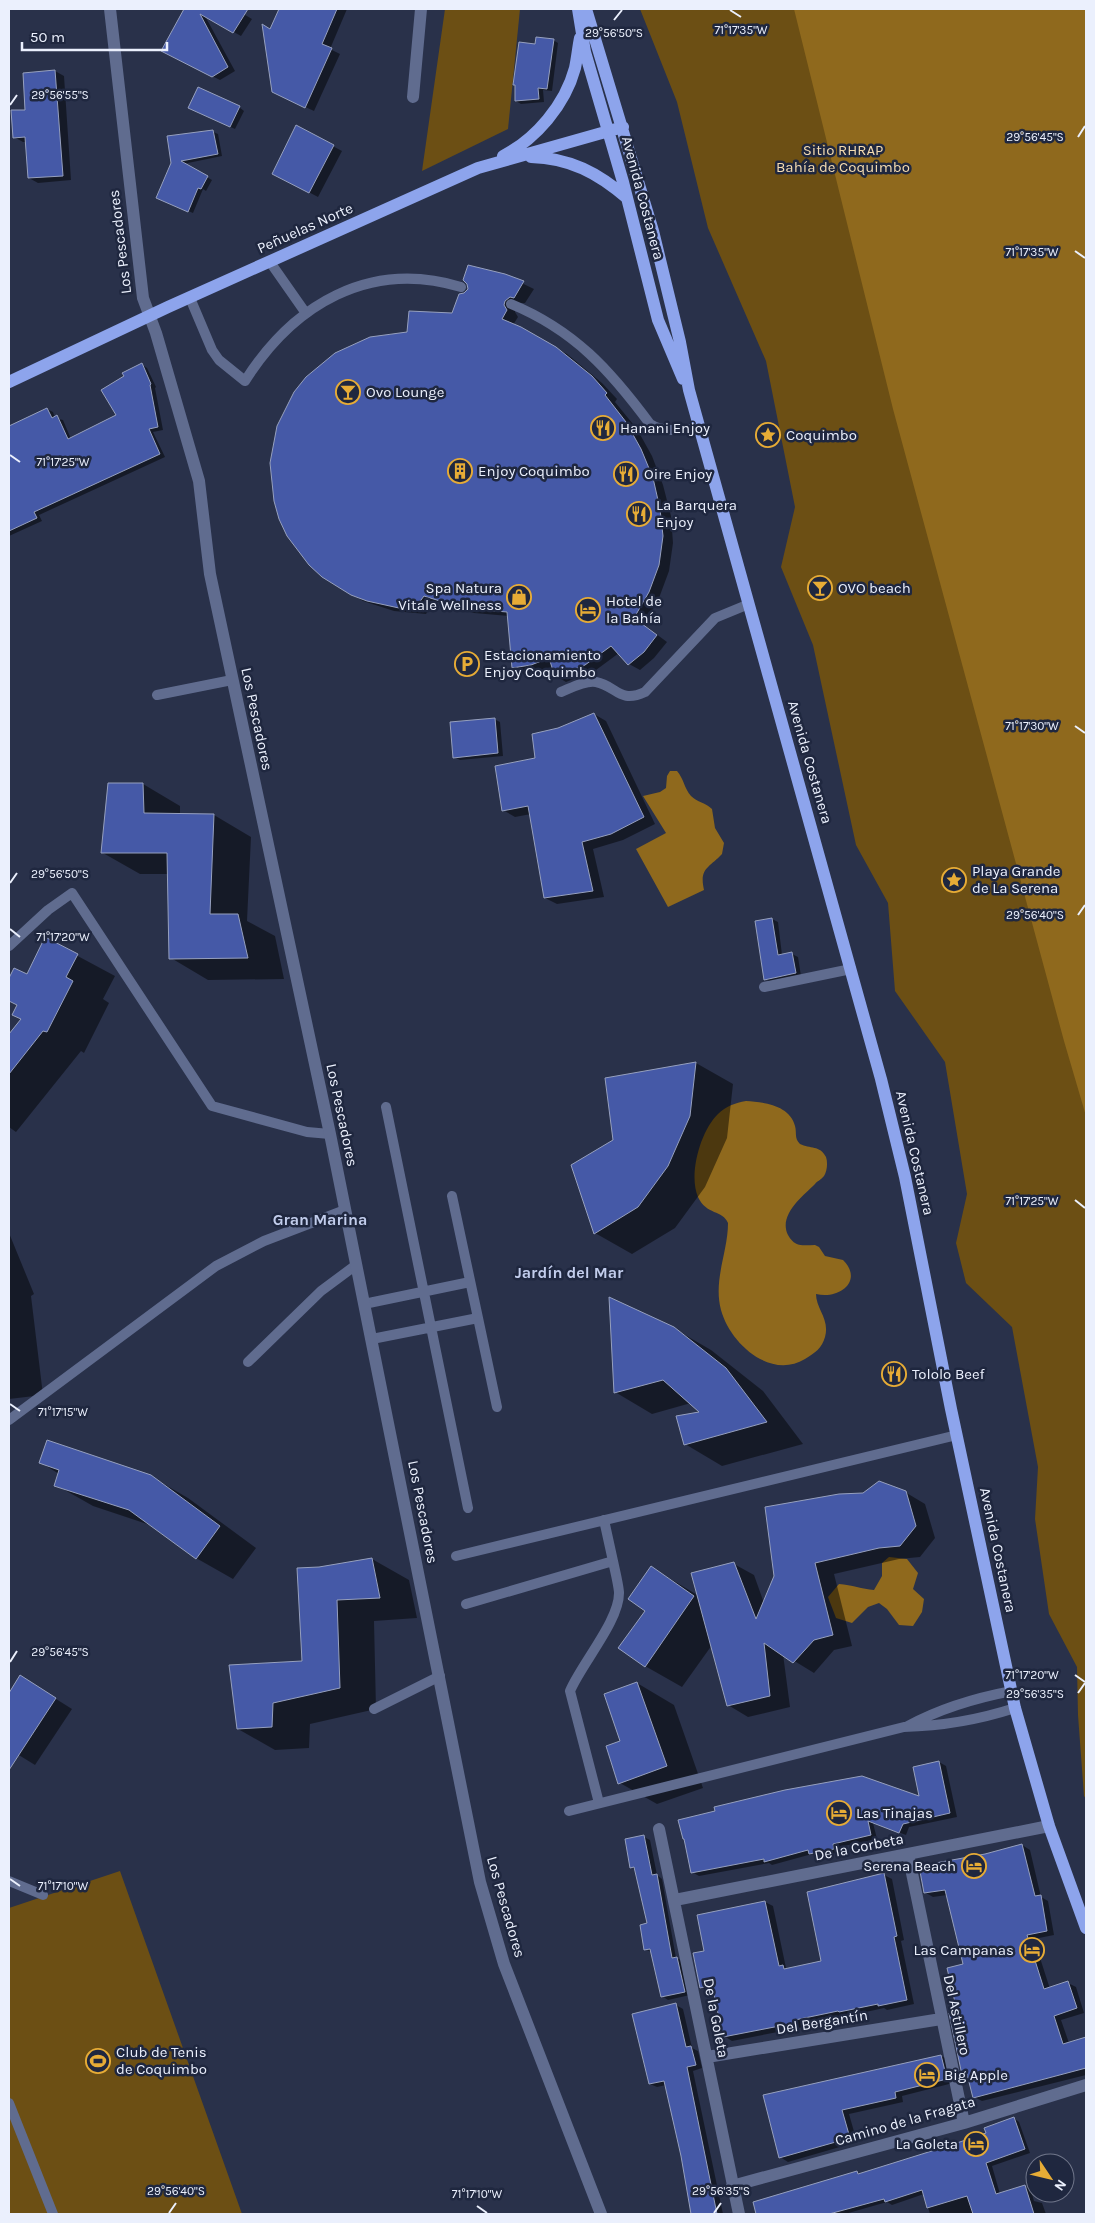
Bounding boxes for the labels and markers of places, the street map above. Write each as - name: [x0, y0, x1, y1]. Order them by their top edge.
- bar icon: Ovo Lounge: [335, 379, 361, 405]
- place label: Ovo Lounge: [366, 383, 445, 401]
- restaurant icon: Hanani Enjoy: [590, 415, 616, 441]
- place label: Hanani Enjoy: [620, 419, 710, 437]
- place icon: Coquimbo: [755, 422, 781, 448]
- place label: Coquimbo: [786, 426, 857, 444]
- building icon: Enjoy Coquimbo: [447, 458, 473, 484]
- restaurant icon: Oire Enjoy: [613, 461, 639, 487]
- place label: Enjoy Coquimbo: [478, 462, 590, 480]
- place label: Oire Enjoy: [644, 465, 712, 483]
- place label: La Barquera Enjoy: [656, 496, 737, 531]
- restaurant icon: La Barquera Enjoy: [626, 501, 652, 527]
- bar icon: OVO beach: [807, 575, 833, 601]
- place label: Spa Natura Vitale Wellness: [398, 579, 502, 614]
- place label: OVO beach: [838, 579, 911, 597]
- shop icon: Spa Natura Vitale Wellness: [506, 584, 532, 610]
- place label: Hotel de la Bahía: [606, 592, 662, 627]
- hotel icon: Hotel de la Bahía: [575, 597, 601, 623]
- place label: Estacionamiento Enjoy Coquimbo: [484, 646, 601, 681]
- parking icon: Estacionamiento Enjoy Coquimbo: [454, 651, 480, 677]
- place label: Playa Grande de La Serena: [972, 862, 1061, 897]
- place icon: Playa Grande de La Serena: [941, 867, 967, 893]
- restaurant icon: Tololo Beef: [881, 1361, 907, 1387]
- place label: Tololo Beef: [912, 1365, 986, 1383]
- hotel icon: Las Tinajas: [826, 1800, 852, 1826]
- place label: Las Tinajas: [856, 1804, 933, 1822]
- hotel icon: Serena Beach: [961, 1853, 987, 1879]
- place label: Serena Beach: [863, 1857, 956, 1875]
- hotel icon: Las Campanas: [1019, 1937, 1045, 1963]
- place label: Las Campanas: [914, 1941, 1014, 1959]
- place label: Club de Tenis de Coquimbo: [116, 2043, 207, 2078]
- sports icon: Club de Tenis de Coquimbo: [85, 2048, 111, 2074]
- hotel icon: Big Apple: [914, 2062, 940, 2088]
- place label: Big Apple: [944, 2066, 1008, 2084]
- hotel icon: La Goleta: [963, 2131, 989, 2157]
- place label: La Goleta: [896, 2135, 958, 2153]

